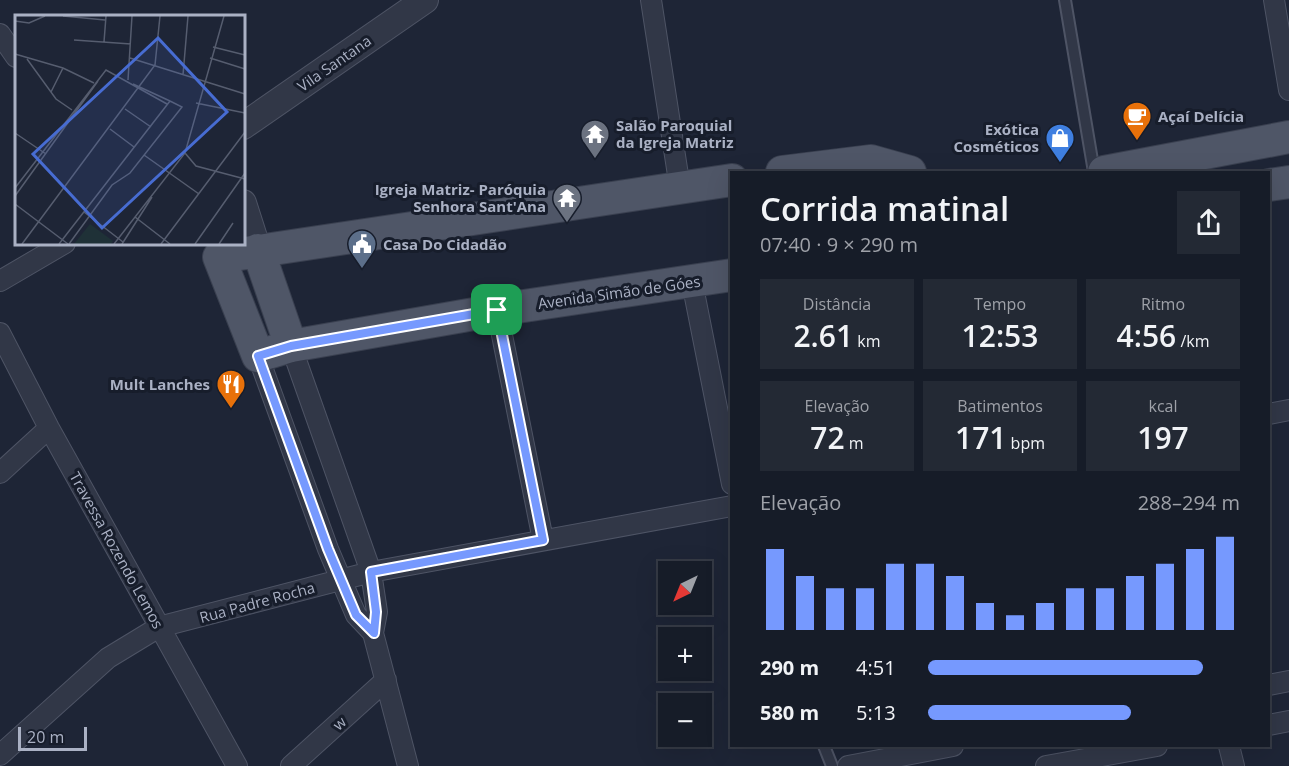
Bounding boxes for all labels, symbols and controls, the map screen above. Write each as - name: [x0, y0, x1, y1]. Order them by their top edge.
- inset map: [15, 15, 244, 244]
- street label: Vila Santana: [293, 30, 375, 96]
- cafe icon: Açaí Delícia: [1121, 100, 1153, 142]
- place label: Açaí Delícia: [1158, 106, 1244, 126]
- place label: Salão Paroquial da Igreja Matriz: [616, 115, 734, 152]
- temple icon: Salão Paroquial da Igreja Matriz: [579, 118, 611, 160]
- place label: Exótica Cosméticos: [954, 119, 1039, 156]
- shop icon: Exótica Cosméticos: [1044, 122, 1076, 164]
- place label: Igreja Matriz- Paróquia Senhora Sant'Ana: [375, 179, 546, 216]
- temple icon: Igreja Matriz- Paróquia Senhora Sant'Ana: [551, 182, 583, 224]
- text: Corrida matinal: [760, 186, 1009, 231]
- button: share: [1177, 191, 1240, 254]
- public building icon: Casa Do Cidadão: [346, 228, 378, 270]
- text: 07:40 · 9 × 290 m: [760, 231, 918, 258]
- place label: Casa Do Cidadão: [383, 234, 507, 254]
- street label: Avenida Simão de Góes: [536, 271, 702, 313]
- pin: [471, 284, 522, 335]
- icon: arrive: [480, 293, 513, 326]
- text: Distância: [803, 293, 871, 315]
- text: Tempo: [974, 293, 1026, 315]
- text: Ritmo: [1141, 293, 1185, 315]
- text: 2.61: [793, 315, 853, 356]
- text: 12:53: [962, 315, 1038, 356]
- text: 4:56: [1117, 315, 1176, 356]
- text: km: [853, 330, 881, 352]
- text: /km: [1176, 330, 1209, 352]
- restaurant icon: Mult Lanches: [215, 368, 247, 410]
- place label: Mult Lanches: [110, 374, 210, 394]
- text: Elevação: [805, 395, 869, 417]
- text: Batimentos: [957, 395, 1043, 417]
- text: kcal: [1149, 395, 1178, 417]
- text: 72: [810, 417, 845, 458]
- text: 171: [955, 417, 1006, 458]
- text: 197: [1137, 417, 1189, 458]
- text: m: [845, 432, 864, 454]
- text: bpm: [1006, 432, 1045, 454]
- street label: Travessa Rozendo Lemos: [65, 468, 169, 632]
- text: Elevação: [760, 489, 841, 516]
- text: 288–294 m: [1138, 489, 1240, 516]
- north arrow: [658, 561, 712, 615]
- map controls: [658, 561, 712, 747]
- street label: Rua Padre Rocha: [197, 577, 317, 627]
- button: +: [658, 627, 712, 681]
- text: 290 m: [760, 654, 819, 681]
- text: 4:51: [856, 654, 896, 681]
- button: −: [658, 693, 712, 747]
- text: 580 m: [760, 699, 819, 726]
- text: 5:13: [856, 699, 896, 726]
- street label: w: [328, 711, 350, 734]
- scale bar: [18, 724, 87, 752]
- text: 20 m: [27, 726, 64, 748]

